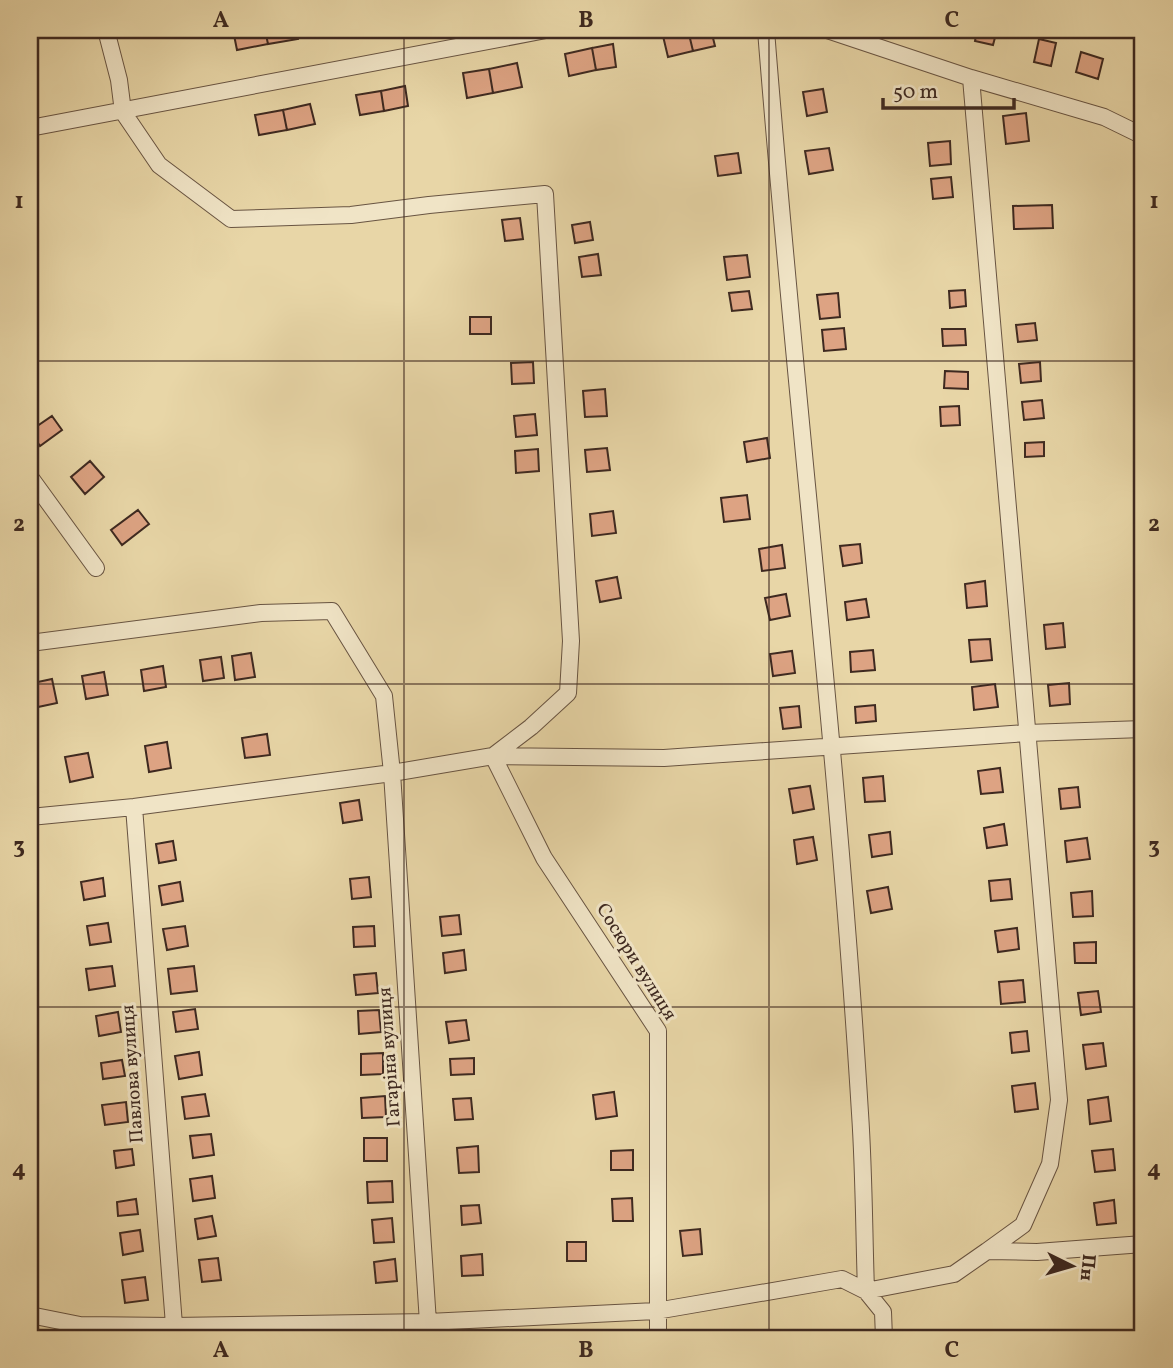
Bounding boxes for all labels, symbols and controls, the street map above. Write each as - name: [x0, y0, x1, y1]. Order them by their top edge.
- text: A: [213, 5, 229, 37]
- text: B: [578, 5, 594, 37]
- text: C: [945, 5, 959, 37]
- scale bar: [883, 66, 1014, 110]
- text: 50 m: [893, 78, 938, 107]
- text: 1: [14, 186, 24, 218]
- text: 1: [1149, 186, 1159, 218]
- text: 2: [13, 509, 25, 541]
- text: 2: [1148, 509, 1160, 541]
- text: 3: [13, 831, 25, 863]
- text: 3: [1148, 831, 1160, 863]
- street label: Сосюри вулиця: [590, 898, 683, 1026]
- street label: Гагаріна вулиця: [372, 986, 408, 1128]
- street label: Павлова вулиця: [115, 1004, 151, 1144]
- text: 4: [12, 1154, 26, 1186]
- text: 4: [1147, 1154, 1161, 1186]
- north arrow: [1036, 1232, 1106, 1302]
- text: Пн: [1073, 1253, 1101, 1282]
- text: A: [213, 1335, 229, 1367]
- text: B: [578, 1335, 594, 1367]
- text: C: [945, 1335, 959, 1367]

